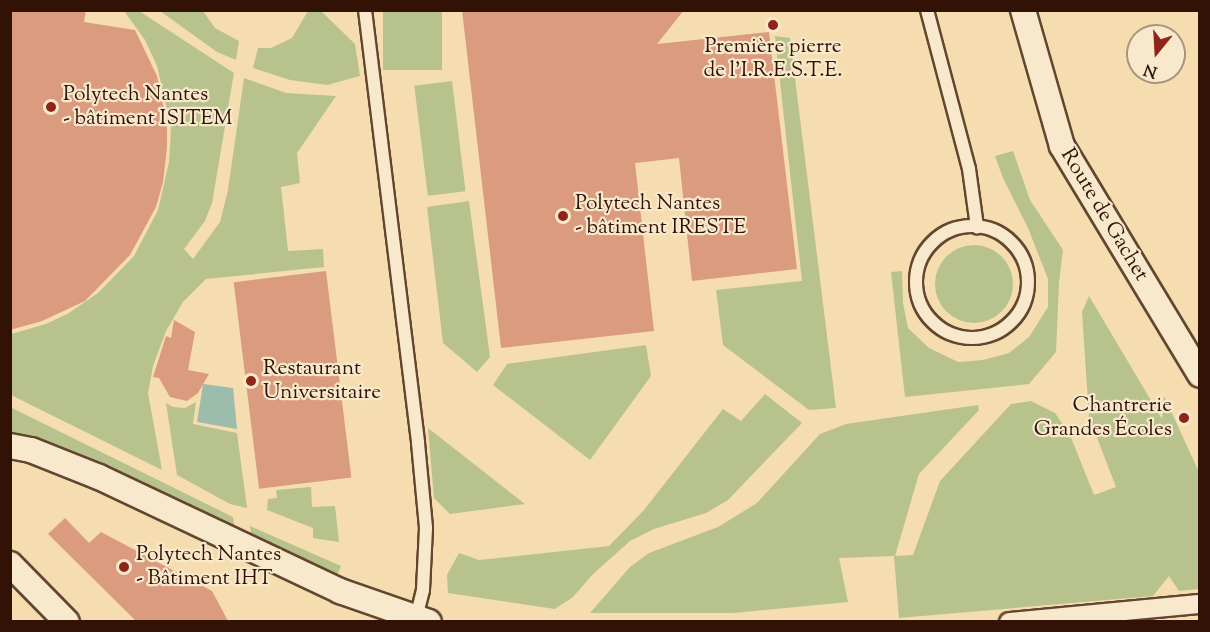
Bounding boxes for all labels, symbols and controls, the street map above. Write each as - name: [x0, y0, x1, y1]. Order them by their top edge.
- marker: Première pierre de l'I.R.E.S.T.E.: [766, 18, 780, 32]
- north arrow: [1126, 24, 1186, 84]
- place label: Première pierre de l'I.R.E.S.T.E.: [704, 34, 842, 84]
- text: N: [1141, 57, 1161, 83]
- place label: Polytech Nantes - bâtiment ISITEM: [63, 82, 233, 132]
- marker: Polytech Nantes - bâtiment ISITEM: [44, 100, 58, 114]
- street label: Route de Gachet: [1054, 144, 1154, 286]
- place label: Polytech Nantes - bâtiment IRESTE: [575, 191, 746, 241]
- marker: Polytech Nantes - bâtiment IRESTE: [556, 209, 570, 223]
- place label: Restaurant Universitaire: [263, 356, 381, 406]
- marker: Restaurant Universitaire: [244, 374, 258, 388]
- place label: Chantrerie Grandes Écoles: [1034, 393, 1172, 443]
- marker: Chantrerie Grandes Écoles: [1177, 411, 1191, 425]
- place label: Polytech Nantes - Bâtiment IHT: [136, 542, 281, 592]
- marker: Polytech Nantes - Bâtiment IHT: [117, 560, 131, 574]

